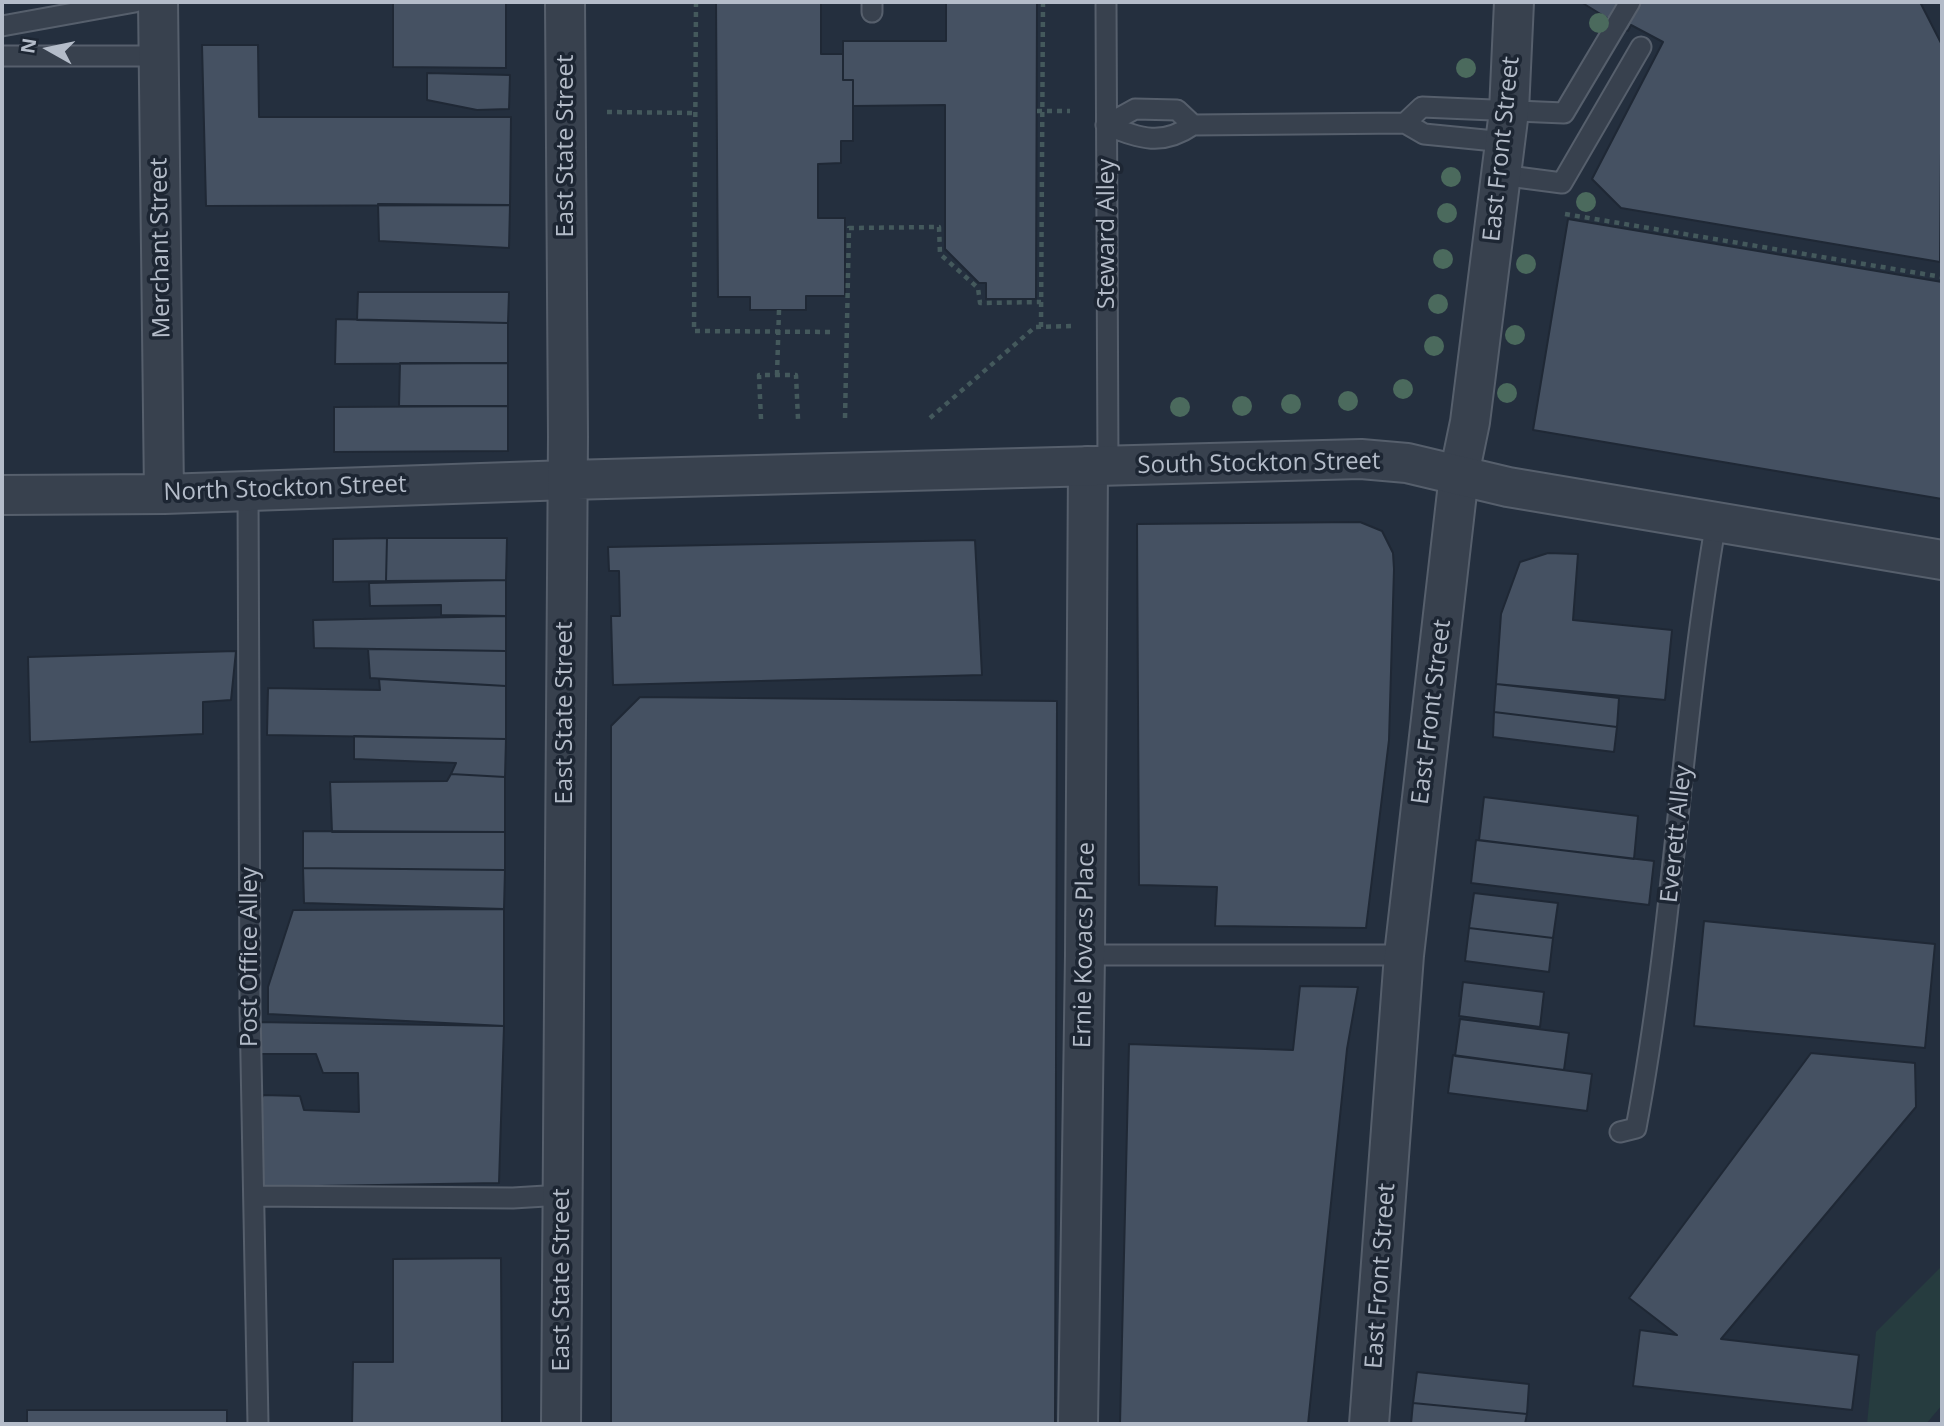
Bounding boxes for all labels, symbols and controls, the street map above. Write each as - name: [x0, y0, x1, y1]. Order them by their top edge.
- north arrow: [14, 14, 84, 84]
- text: N: [14, 36, 42, 55]
- street label: East State Street: [552, 54, 580, 238]
- street label: East Front Street: [1478, 55, 1526, 243]
- street label: Merchant Street: [145, 157, 177, 339]
- street label: Steward Alley: [1093, 159, 1121, 309]
- street label: South Stockton Street: [1137, 447, 1381, 481]
- street label: North Stockton Street: [163, 470, 407, 508]
- street label: East Front Street: [1406, 618, 1458, 806]
- street label: East State Street: [551, 621, 579, 805]
- street label: Everett Alley: [1655, 764, 1699, 904]
- street label: Ernie Kovacs Place: [1069, 842, 1101, 1048]
- street label: Post Office Alley: [236, 867, 264, 1047]
- street label: East Front Street: [1360, 1182, 1402, 1370]
- street label: East State Street: [548, 1188, 576, 1372]

